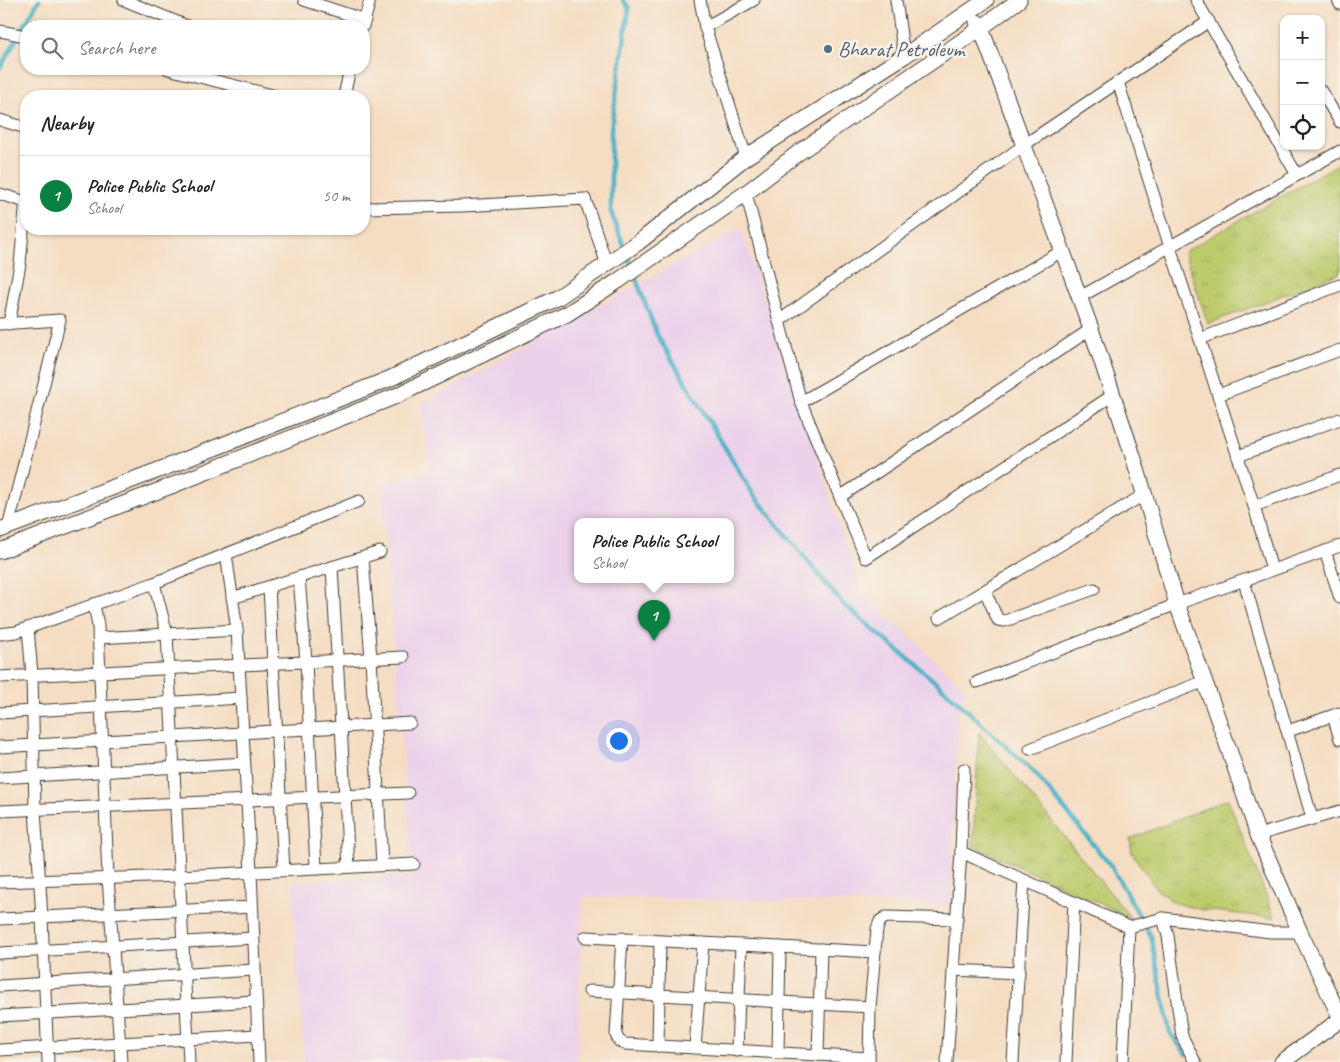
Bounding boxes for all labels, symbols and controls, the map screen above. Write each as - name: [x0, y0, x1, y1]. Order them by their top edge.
- map controls: [1280, 15, 1325, 150]
- button: +: [1280, 15, 1325, 60]
- search box: [20, 20, 370, 75]
- icon: search: [38, 34, 66, 62]
- text: Search here: [78, 36, 155, 60]
- place label: Bharat Petroleum: [838, 36, 966, 62]
- marker: Bharat Petroleum: [822, 43, 834, 55]
- button: −: [1280, 60, 1325, 105]
- button: locate: [1280, 105, 1325, 150]
- text: Nearby: [40, 110, 93, 136]
- text: Police Public School: [87, 174, 212, 198]
- text: 1: [52, 186, 60, 206]
- text: 50 m: [323, 186, 350, 206]
- text: School: [87, 198, 121, 218]
- popup: [574, 518, 734, 583]
- text: Police Public School: [591, 529, 717, 553]
- text: School: [591, 553, 626, 573]
- pin: 1: [638, 600, 670, 641]
- your location: [606, 728, 632, 754]

